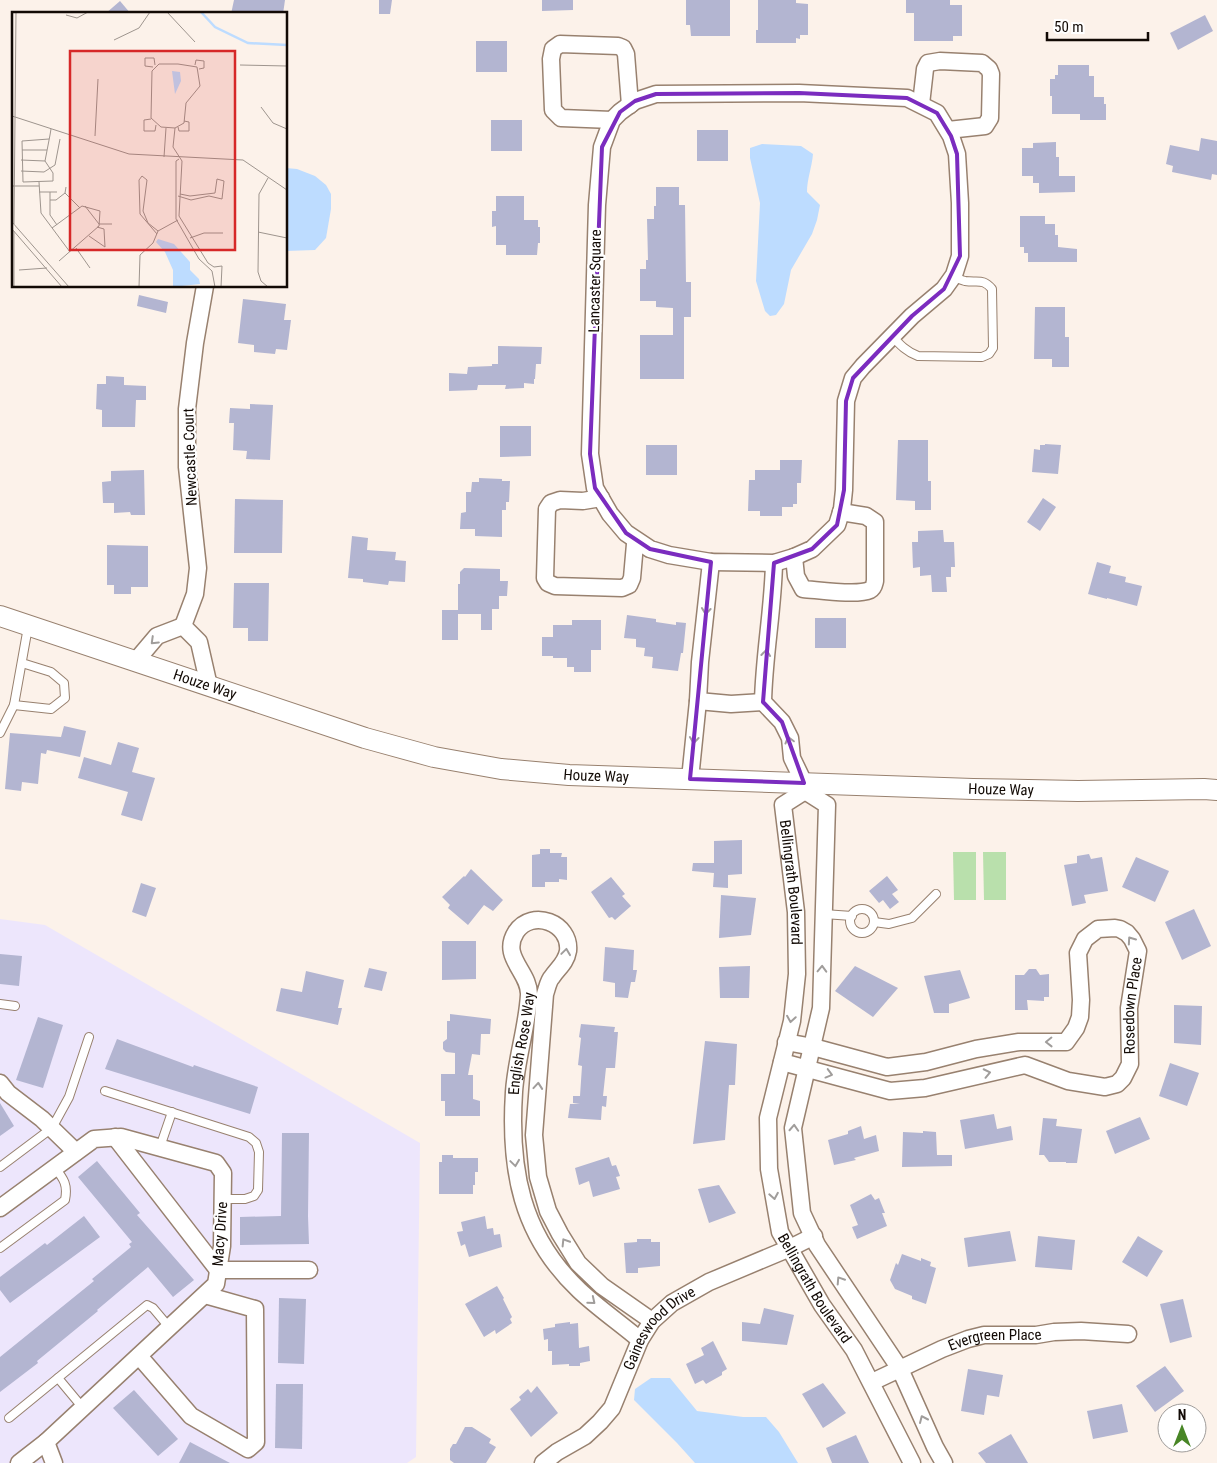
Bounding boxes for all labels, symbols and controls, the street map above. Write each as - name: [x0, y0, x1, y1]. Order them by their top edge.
- scale bar: [1047, 10, 1148, 42]
- inset map: [12, 12, 288, 288]
- text: 50 m: [1054, 18, 1084, 36]
- street label: Lancaster Square: [585, 229, 605, 333]
- street label: Newcastle Court: [179, 408, 201, 506]
- one-way arrow: [701, 607, 712, 615]
- one-way arrow: [151, 635, 160, 644]
- one-way arrow: [760, 649, 771, 657]
- street label: Houze Way: [171, 666, 239, 703]
- one-way arrow: [784, 736, 794, 744]
- one-way arrow: [689, 737, 700, 745]
- street label: Houze Way: [563, 766, 629, 786]
- street label: Houze Way: [968, 780, 1034, 799]
- street label: Bellingrath Boulevard: [776, 819, 806, 945]
- one-way arrow: [1128, 936, 1137, 946]
- one-way arrow: [560, 947, 571, 955]
- street label: Rosedown Place: [1120, 956, 1146, 1054]
- one-way arrow: [817, 965, 827, 972]
- street label: English Rose Way: [505, 992, 538, 1096]
- one-way arrow: [787, 1014, 797, 1023]
- one-way arrow: [1045, 1037, 1052, 1047]
- one-way arrow: [983, 1068, 992, 1079]
- one-way arrow: [824, 1069, 832, 1079]
- one-way arrow: [532, 1082, 543, 1090]
- one-way arrow: [789, 1124, 800, 1132]
- one-way arrow: [509, 1159, 520, 1167]
- one-way arrow: [768, 1191, 778, 1200]
- street label: Macy Drive: [209, 1201, 231, 1267]
- street label: Bellingrath Boulevard: [774, 1230, 855, 1347]
- one-way arrow: [561, 1239, 571, 1248]
- one-way arrow: [837, 1276, 847, 1285]
- street label: Gaineswood Drive: [620, 1283, 698, 1373]
- one-way arrow: [587, 1295, 596, 1304]
- street label: Evergreen Place: [946, 1325, 1043, 1355]
- north arrow: [1157, 1403, 1207, 1453]
- text: N: [1178, 1407, 1186, 1423]
- one-way arrow: [918, 1415, 929, 1424]

